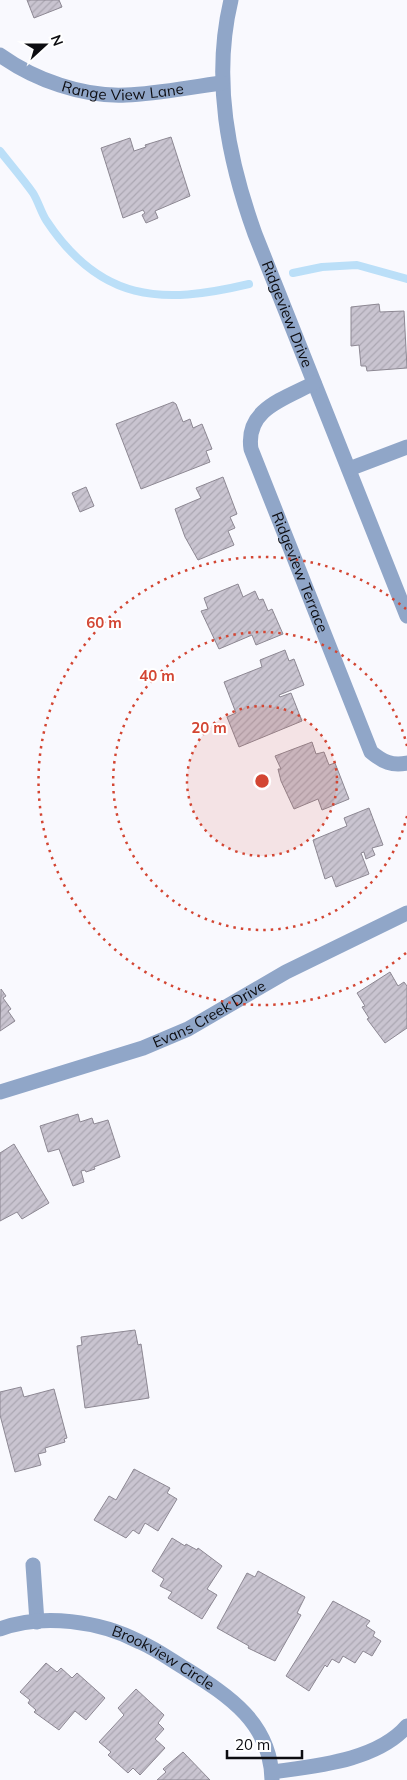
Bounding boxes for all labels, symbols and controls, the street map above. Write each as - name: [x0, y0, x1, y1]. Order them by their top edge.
- north arrow: [20, 20, 70, 70]
- text: N: [47, 32, 67, 49]
- street label: Range View Lane: [60, 76, 185, 104]
- street label: Ridgeview Drive: [258, 258, 317, 370]
- street label: Ridgeview Terrace: [268, 509, 333, 635]
- text: 60 m: [86, 613, 122, 632]
- text: 40 m: [139, 666, 175, 685]
- text: 20 m: [191, 718, 227, 737]
- centre of rings: [253, 772, 271, 790]
- street label: Evans Creek Drive: [150, 976, 269, 1052]
- street label: Brookview Circle: [110, 1621, 218, 1694]
- scale bar: [227, 1728, 302, 1760]
- text: 20 m: [235, 1735, 270, 1754]

